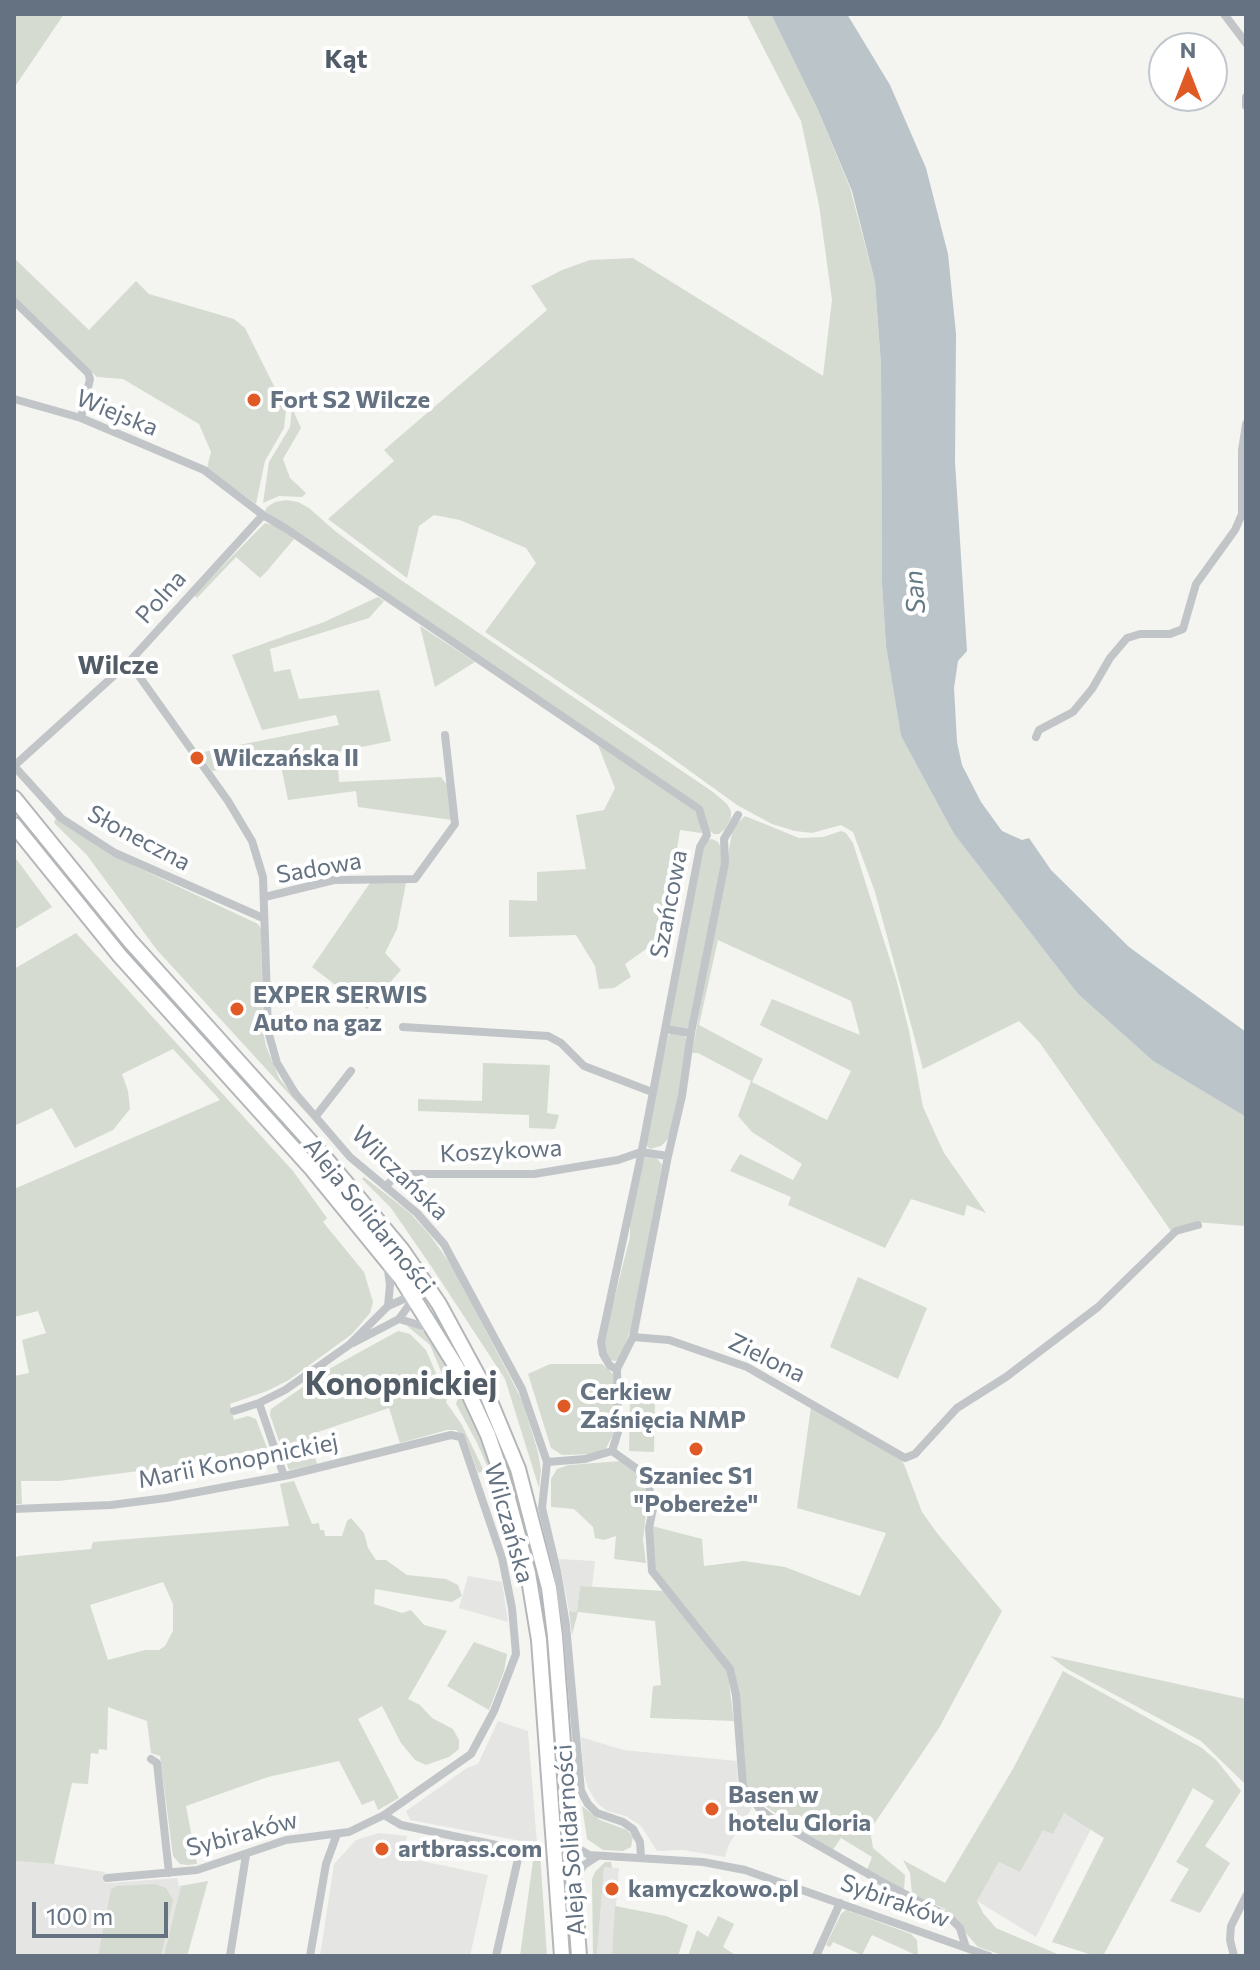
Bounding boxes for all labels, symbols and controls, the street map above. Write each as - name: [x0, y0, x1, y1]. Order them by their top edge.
- north arrow: [1148, 32, 1228, 112]
- text: N: [1180, 36, 1196, 63]
- district label: Kąt: [325, 43, 367, 75]
- street label: Wiejska: [72, 384, 162, 442]
- place label: Fort S2 Wilcze: [270, 386, 430, 414]
- marker: Fort S2 Wilcze: [245, 391, 263, 409]
- street label: Polna: [130, 565, 192, 629]
- water label: San: [898, 569, 932, 615]
- district label: Wilcze: [77, 649, 159, 681]
- place label: Wilczańska II: [213, 744, 359, 772]
- marker: Wilczańska II: [188, 749, 206, 767]
- street label: Słoneczna: [83, 799, 195, 877]
- street label: Sadowa: [274, 846, 364, 890]
- street label: Szańcowa: [644, 847, 694, 961]
- place label: EXPER SERWIS Auto na gaz: [253, 981, 427, 1037]
- marker: EXPER SERWIS Auto na gaz: [228, 1000, 246, 1018]
- street label: WiIczańska: [345, 1120, 455, 1226]
- street label: Aleja Solidarności: [297, 1132, 441, 1300]
- street label: Koszykowa: [439, 1133, 563, 1169]
- street label: Zielona: [724, 1327, 810, 1389]
- district label: Konopnickiej: [305, 1365, 497, 1403]
- place label: Cerkiew Zaśnięcia NMP: [580, 1378, 746, 1434]
- marker: Cerkiew Zaśnięcia NMP: [555, 1397, 573, 1415]
- street label: Marii Konopnickiej: [135, 1427, 341, 1495]
- marker: Szaniec S1 "Pobereże": [687, 1440, 705, 1458]
- street label: Wilczańska: [478, 1460, 540, 1586]
- place label: Szaniec S1 "Pobereże": [634, 1462, 758, 1518]
- street label: Aleja Solidarności: [549, 1743, 591, 1937]
- place label: Basen w hotelu Gloria: [728, 1781, 871, 1837]
- marker: Basen w hotelu Gloria: [703, 1800, 721, 1818]
- street label: Sybiraków: [183, 1805, 301, 1863]
- place label: artbrass.com: [398, 1835, 542, 1863]
- marker: artbrass.com: [373, 1840, 391, 1858]
- street label: Sybiraków: [837, 1868, 953, 1934]
- place label: kamyczkowo.pl: [628, 1875, 799, 1903]
- marker: kamyczkowo.pl: [603, 1880, 621, 1898]
- scale bar: [36, 1886, 172, 1936]
- text: 100 m: [46, 1901, 113, 1930]

